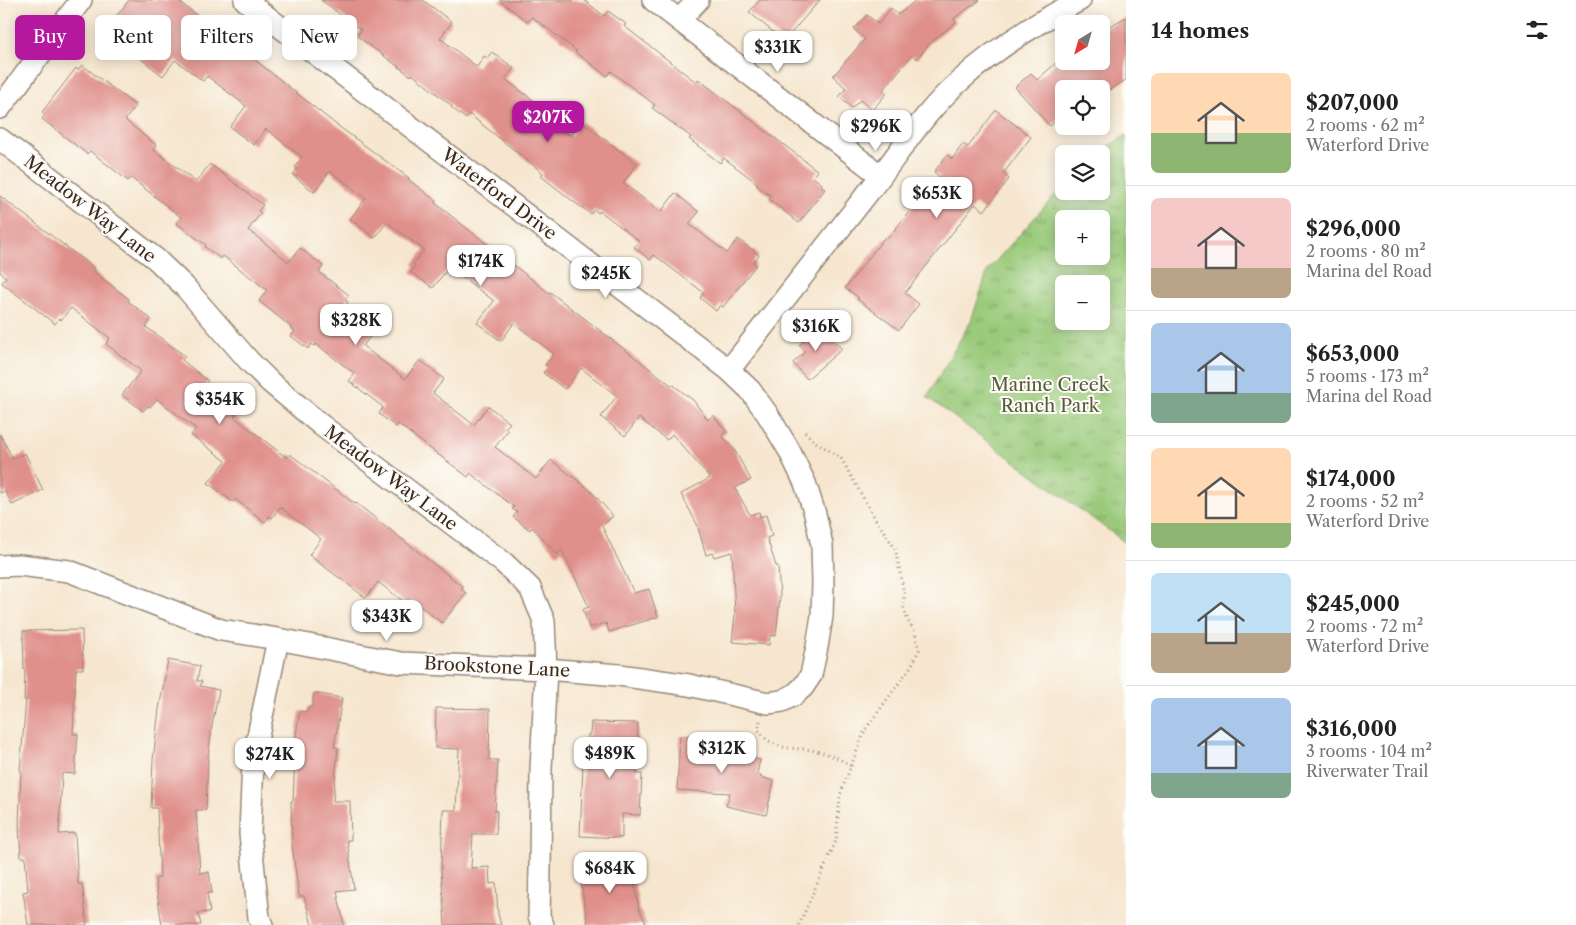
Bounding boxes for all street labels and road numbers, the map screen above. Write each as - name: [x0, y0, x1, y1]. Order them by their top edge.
- street label: Waterford Drive: [436, 143, 561, 245]
- street label: Meadow Way Lane: [20, 151, 160, 267]
- street label: Meadow Way Lane: [320, 421, 462, 535]
- street label: Brookstone Lane: [423, 652, 571, 682]

